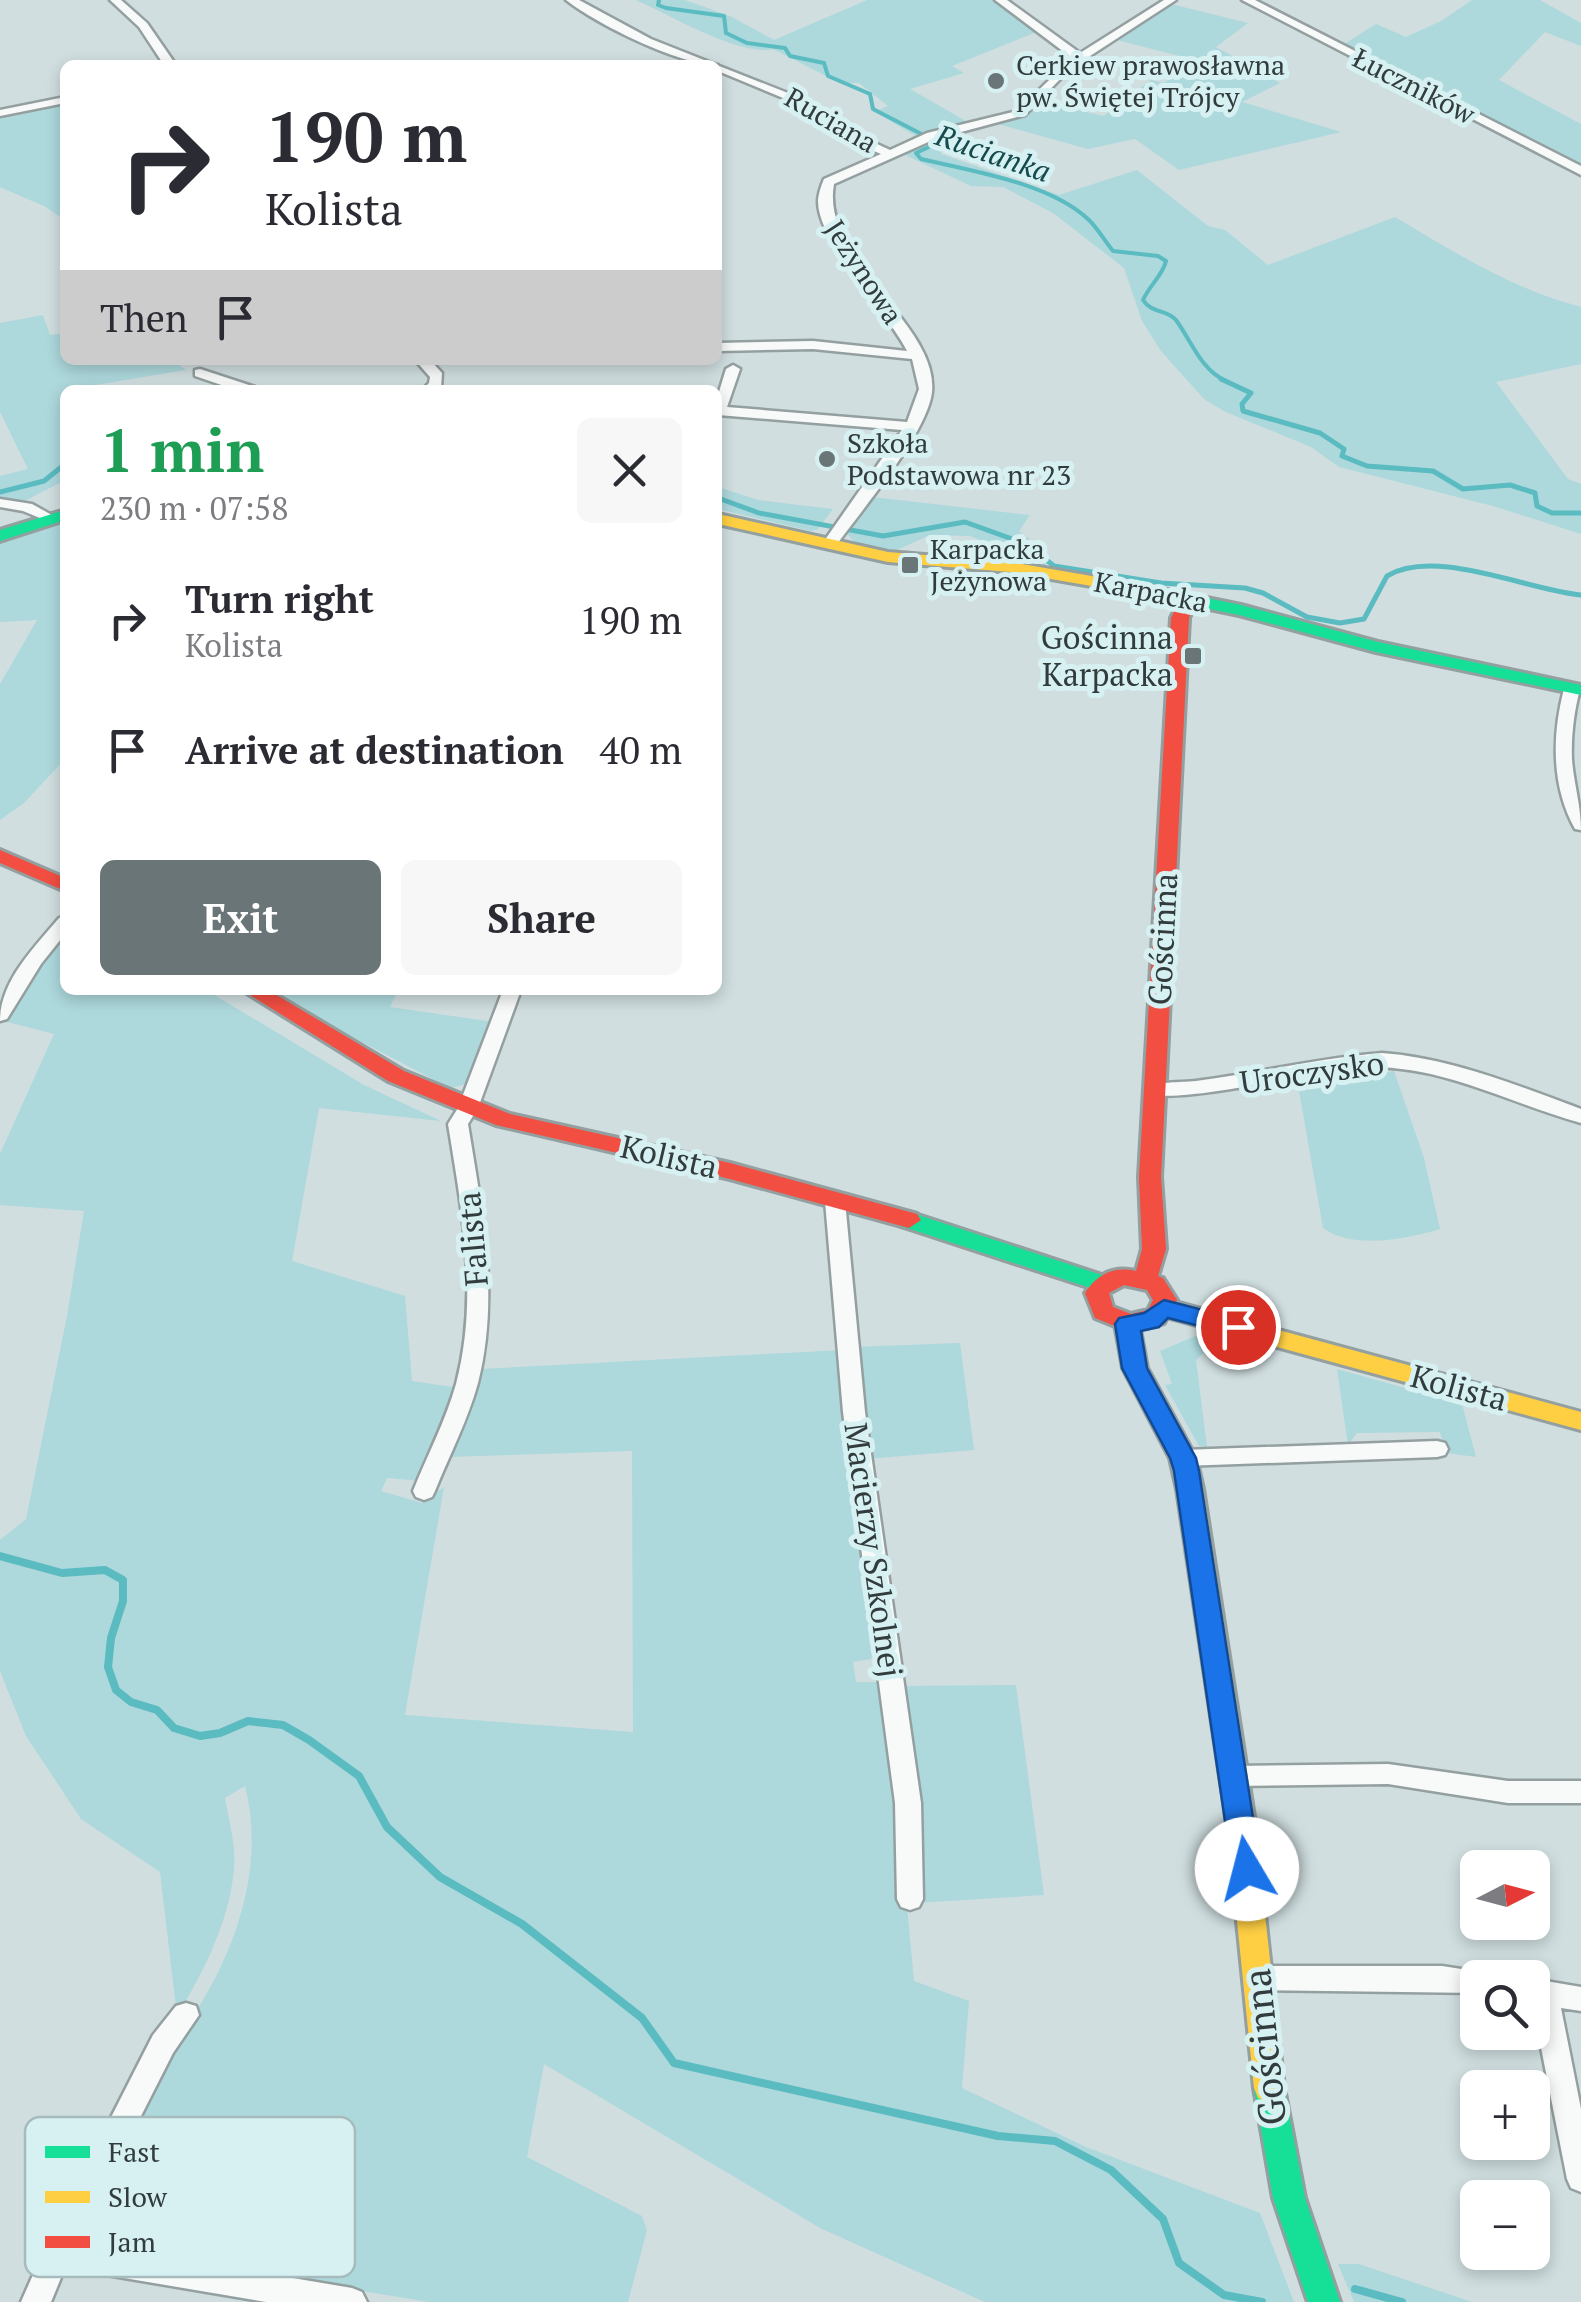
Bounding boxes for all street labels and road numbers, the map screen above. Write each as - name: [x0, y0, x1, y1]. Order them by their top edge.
- street label: Łuczników: [1347, 39, 1482, 132]
- street label: Ruciana: [779, 78, 884, 161]
- street label: Jeżynowa: [817, 213, 912, 331]
- street label: Karpacka: [1091, 562, 1211, 621]
- street label: Gościnna: [1138, 872, 1186, 1006]
- street label: Uroczysko: [1237, 1041, 1387, 1103]
- street label: Kolista: [617, 1125, 722, 1188]
- street label: Falista: [447, 1190, 497, 1288]
- street label: Kolista: [1407, 1354, 1512, 1420]
- street label: Macierzy Szkolnej: [835, 1420, 913, 1680]
- street label: Gościnna: [1231, 1966, 1297, 2128]

